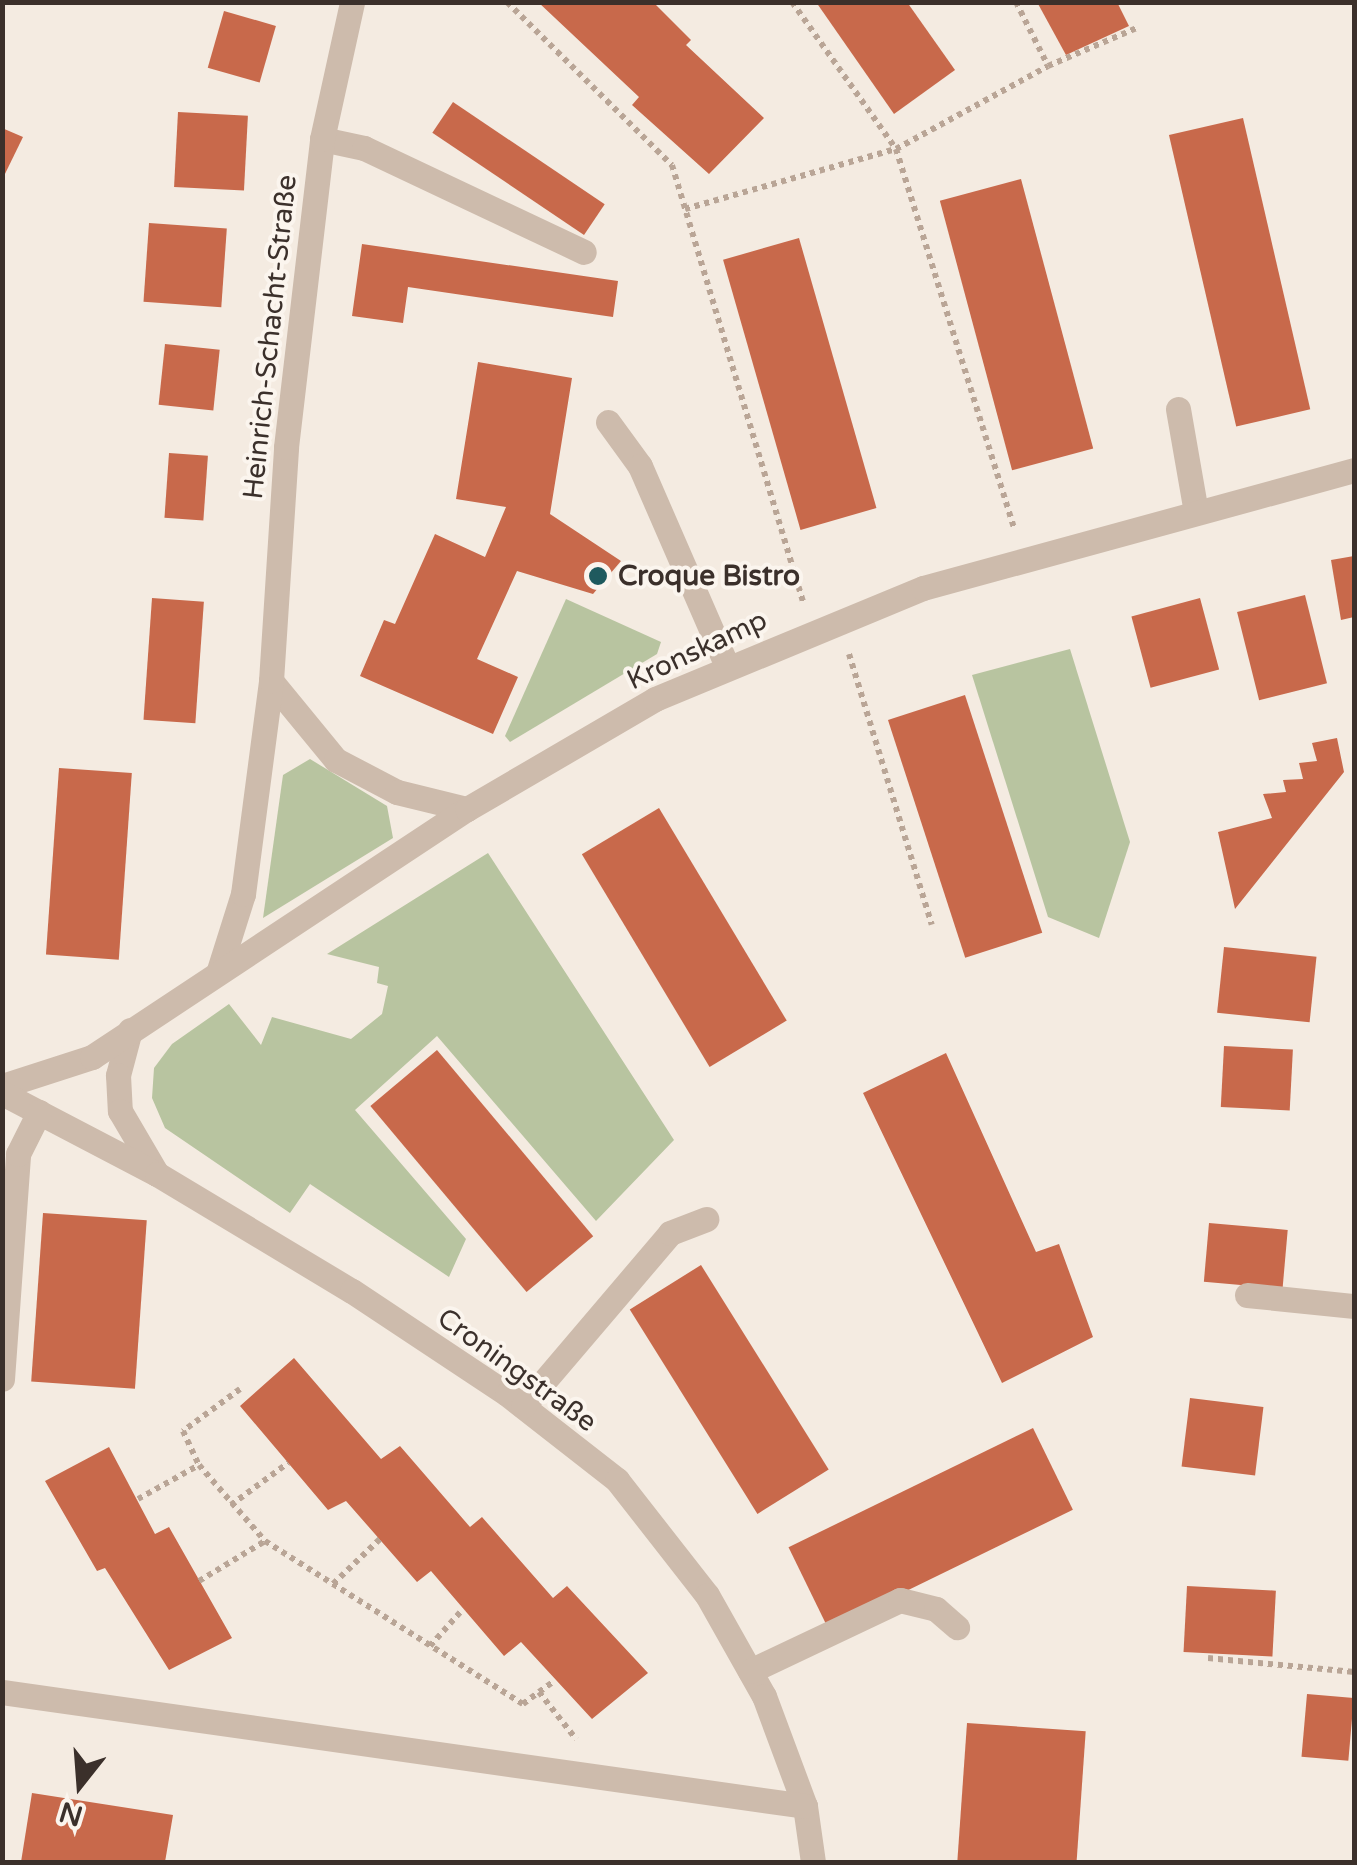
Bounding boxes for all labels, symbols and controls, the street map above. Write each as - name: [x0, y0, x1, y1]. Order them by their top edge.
- street label: Heinrich-Schacht-Straße: [236, 173, 304, 501]
- place label: Croque Bistro: [618, 559, 800, 593]
- marker: Croque Bistro: [587, 565, 609, 587]
- street label: Kronskamp: [622, 603, 772, 697]
- street label: Croningstraße: [431, 1301, 603, 1439]
- north arrow: [30, 1735, 130, 1835]
- text: N: [56, 1794, 87, 1833]

